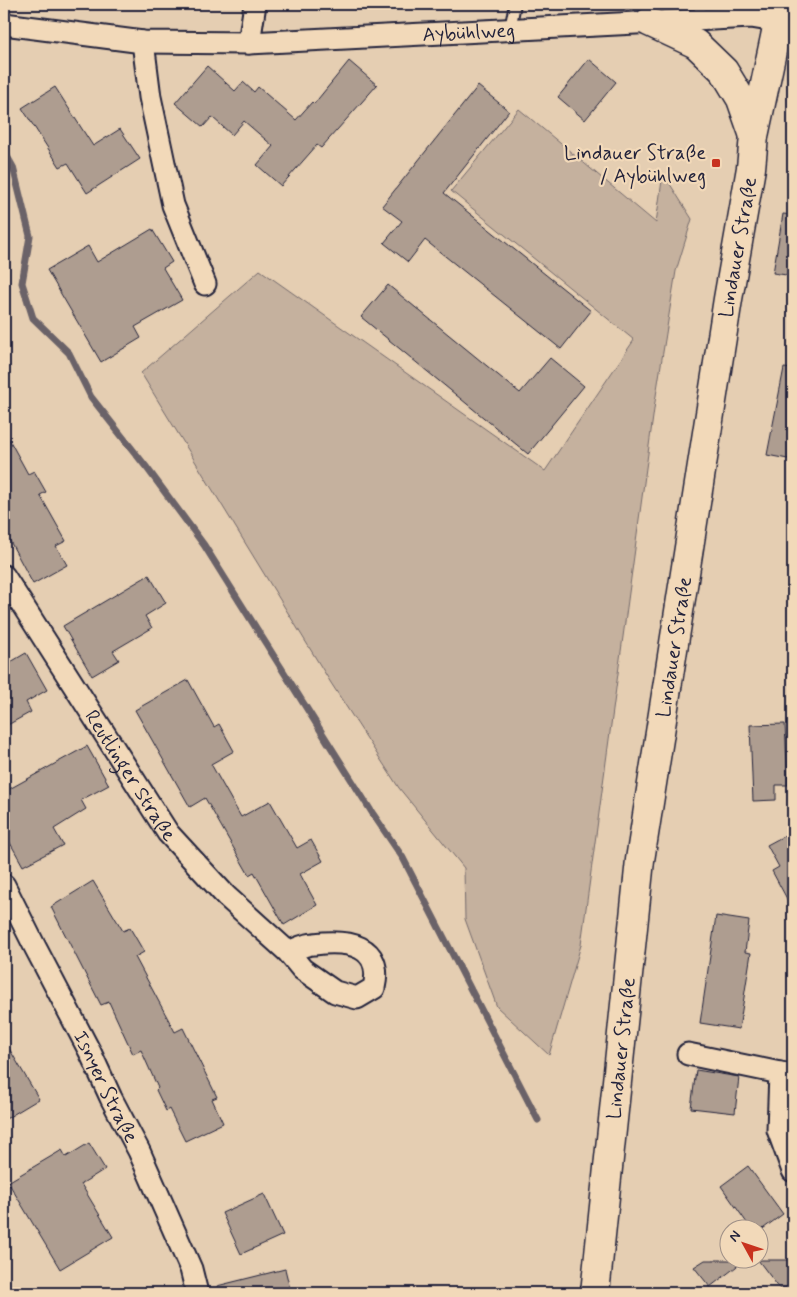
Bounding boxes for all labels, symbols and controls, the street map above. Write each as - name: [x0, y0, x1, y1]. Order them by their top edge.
- street label: Aybühlweg: [422, 17, 515, 49]
- place label: Lindauer Straße / Aybühlweg: [564, 140, 706, 190]
- marker: Lindauer Straße / Aybühlweg: [710, 157, 722, 169]
- street label: Lindauer Straße: [713, 175, 764, 319]
- street label: Lindauer Straße: [651, 575, 699, 720]
- street label: Reutlinger Straße: [78, 705, 181, 848]
- street label: Lindauer Straße: [601, 976, 643, 1121]
- street label: Isnyer Straße: [66, 1026, 144, 1148]
- north arrow: [720, 1220, 770, 1270]
- text: N: [725, 1227, 745, 1246]

